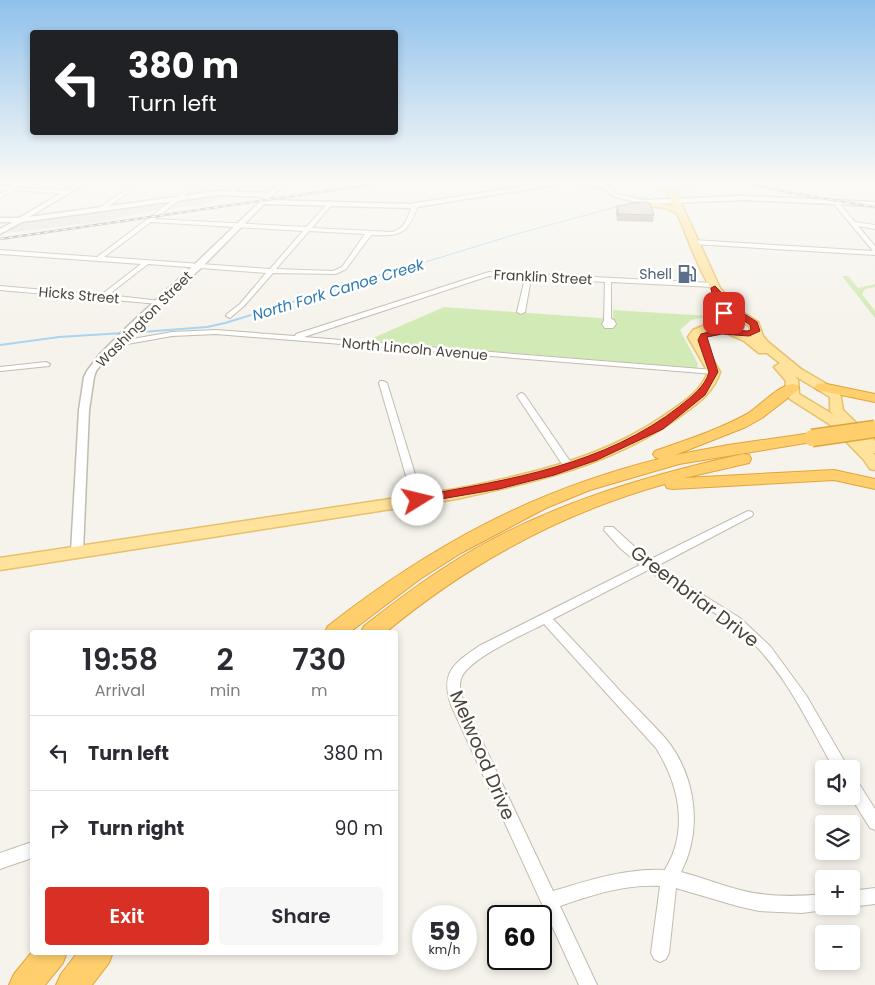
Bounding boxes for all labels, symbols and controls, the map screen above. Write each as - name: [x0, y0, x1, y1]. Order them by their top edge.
- text: 380 m: [128, 41, 239, 90]
- icon: left: [45, 50, 110, 115]
- text: Turn left: [128, 88, 216, 119]
- water label: North Fork Canoe Creek: [249, 253, 427, 326]
- fuel station icon: Shell: [676, 263, 698, 285]
- street label: Franklin Street: [493, 264, 593, 290]
- place label: Shell: [639, 264, 672, 284]
- street label: Washington Street: [91, 266, 197, 372]
- street label: Hicks Street: [38, 282, 120, 308]
- pin: [703, 292, 745, 334]
- icon: arrive: [710, 299, 738, 327]
- street label: North Lincoln Avenue: [341, 333, 489, 365]
- position arrow: [391, 473, 443, 525]
- street label: Greenbriar Drive: [625, 539, 765, 654]
- text: 19:58: [82, 638, 158, 681]
- text: 2: [217, 638, 234, 681]
- text: 730: [292, 638, 346, 681]
- text: Arrival: [95, 679, 145, 702]
- text: min: [210, 679, 240, 702]
- text: m: [311, 679, 327, 702]
- street label: Melwood Drive: [443, 686, 522, 824]
- icon: left: [45, 739, 73, 767]
- text: Turn left: [88, 740, 169, 767]
- text: 380 m: [323, 740, 383, 767]
- map controls: [815, 760, 860, 970]
- button: sound: [815, 760, 860, 805]
- icon: right: [45, 814, 73, 842]
- text: Turn right: [88, 815, 184, 842]
- text: 90 m: [334, 815, 383, 842]
- button: layers: [815, 815, 860, 860]
- button: +: [815, 870, 860, 915]
- button: Exit: [45, 887, 209, 945]
- button: Share: [219, 887, 383, 945]
- speed limit sign: 60: [487, 905, 552, 970]
- text: 59: [429, 914, 460, 949]
- button: −: [815, 925, 860, 970]
- text: km/h: [429, 941, 460, 958]

